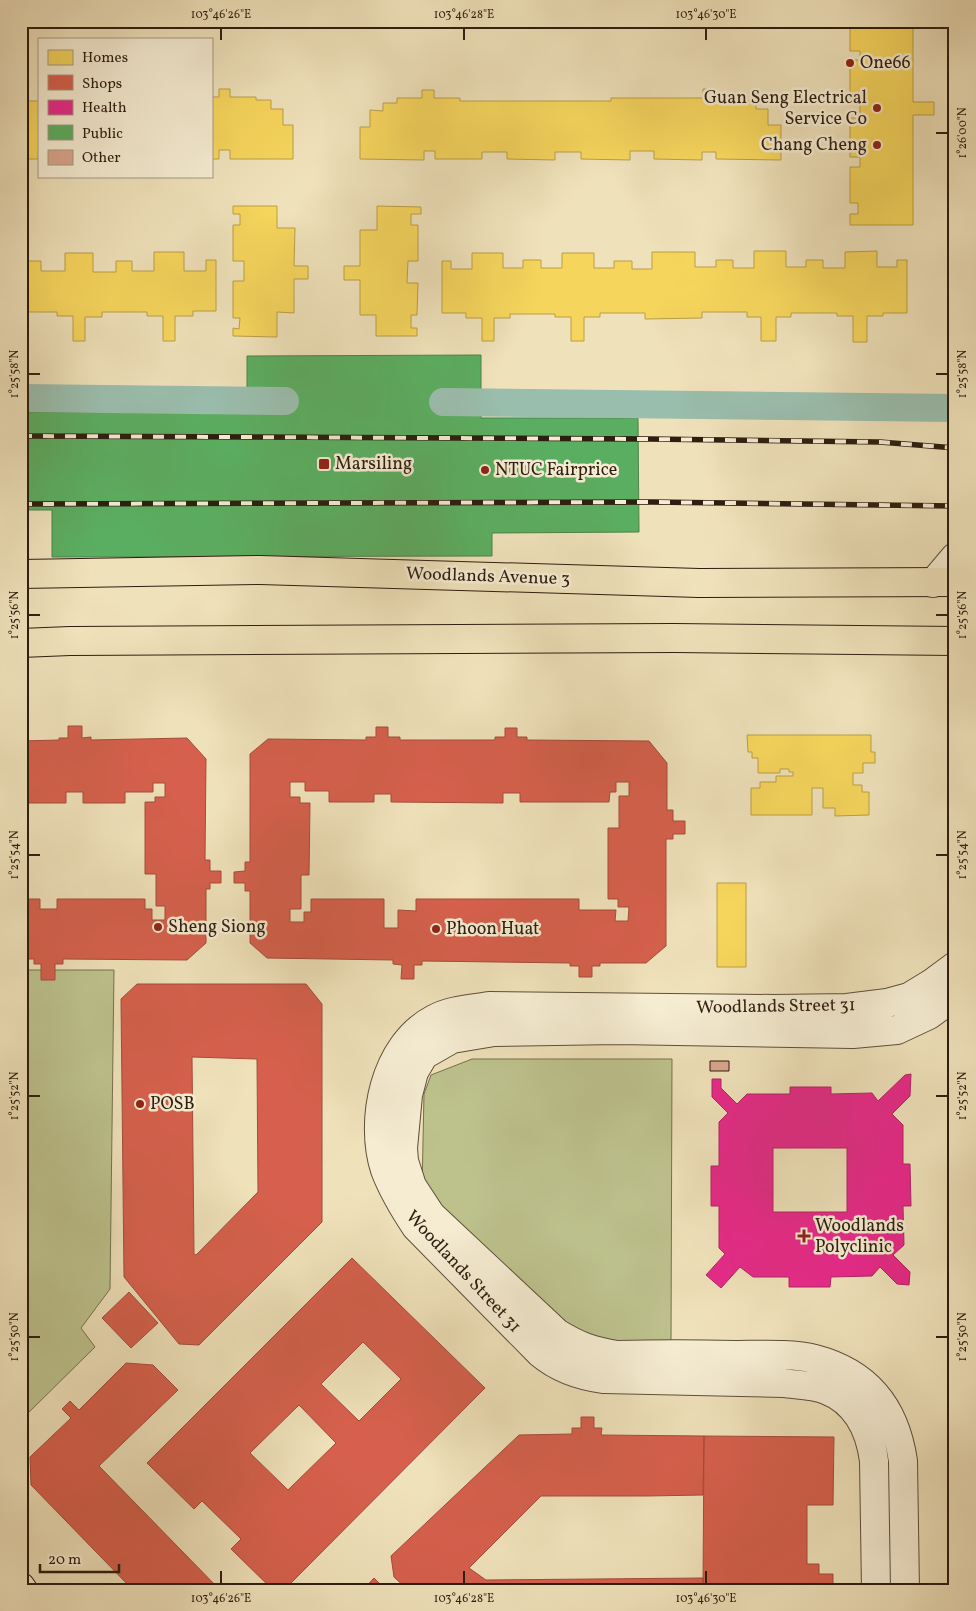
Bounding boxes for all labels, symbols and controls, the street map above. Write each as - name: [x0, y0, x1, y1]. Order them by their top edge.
- text: 103°46'26"E: [191, 7, 251, 23]
- text: 103°46'28"E: [434, 7, 494, 23]
- text: 103°46'30"E: [676, 7, 736, 23]
- legend: [38, 38, 212, 178]
- text: Homes: [82, 48, 128, 69]
- place label: One66: [860, 51, 911, 76]
- marker: One66: [844, 57, 856, 69]
- text: Shops: [82, 74, 122, 95]
- place label: Guan Seng Electrical Service Co: [704, 86, 867, 132]
- text: Health: [82, 98, 127, 119]
- marker: Guan Seng Electrical Service Co: [871, 102, 883, 114]
- text: 1°26'00"N: [955, 107, 971, 159]
- text: Public: [82, 124, 123, 145]
- place label: Chang Cheng: [761, 133, 867, 158]
- marker: Chang Cheng: [871, 139, 883, 151]
- text: Other: [82, 148, 121, 169]
- text: 1°25'58"N: [7, 350, 23, 398]
- text: 1°25'58"N: [955, 350, 971, 398]
- place label: Marsiling: [335, 452, 412, 477]
- marker: Marsiling: [317, 457, 331, 471]
- place label: NTUC Fairprice: [495, 458, 617, 483]
- marker: NTUC Fairprice: [479, 464, 491, 476]
- street label: Woodlands Avenue 3: [406, 562, 570, 592]
- text: 1°25'56"N: [7, 591, 23, 639]
- text: 1°25'56"N: [955, 591, 971, 639]
- text: 1°25'54"N: [7, 830, 23, 880]
- text: 1°25'54"N: [955, 830, 971, 880]
- place label: Sheng Siong: [168, 915, 266, 940]
- place label: Phoon Huat: [446, 917, 539, 942]
- marker: Sheng Siong: [152, 921, 164, 933]
- marker: Phoon Huat: [430, 923, 442, 935]
- street label: Woodlands Street 31: [696, 993, 856, 1021]
- text: 1°25'52"N: [7, 1072, 23, 1120]
- text: 1°25'52"N: [955, 1072, 971, 1120]
- place label: POSB: [150, 1092, 195, 1117]
- marker: POSB: [134, 1098, 146, 1110]
- street label: Woodlands Street 31: [399, 1205, 527, 1339]
- place label: Woodlands Polyclinic: [815, 1214, 904, 1260]
- marker: Woodlands Polyclinic: [797, 1229, 811, 1243]
- text: 1°25'50"N: [7, 1312, 23, 1362]
- text: 1°25'50"N: [955, 1312, 971, 1362]
- scale bar: [40, 1541, 119, 1573]
- text: 20 m: [48, 1550, 81, 1571]
- text: 103°46'26"E: [191, 1591, 251, 1607]
- text: 103°46'28"E: [434, 1591, 494, 1607]
- text: 103°46'30"E: [676, 1591, 736, 1607]

